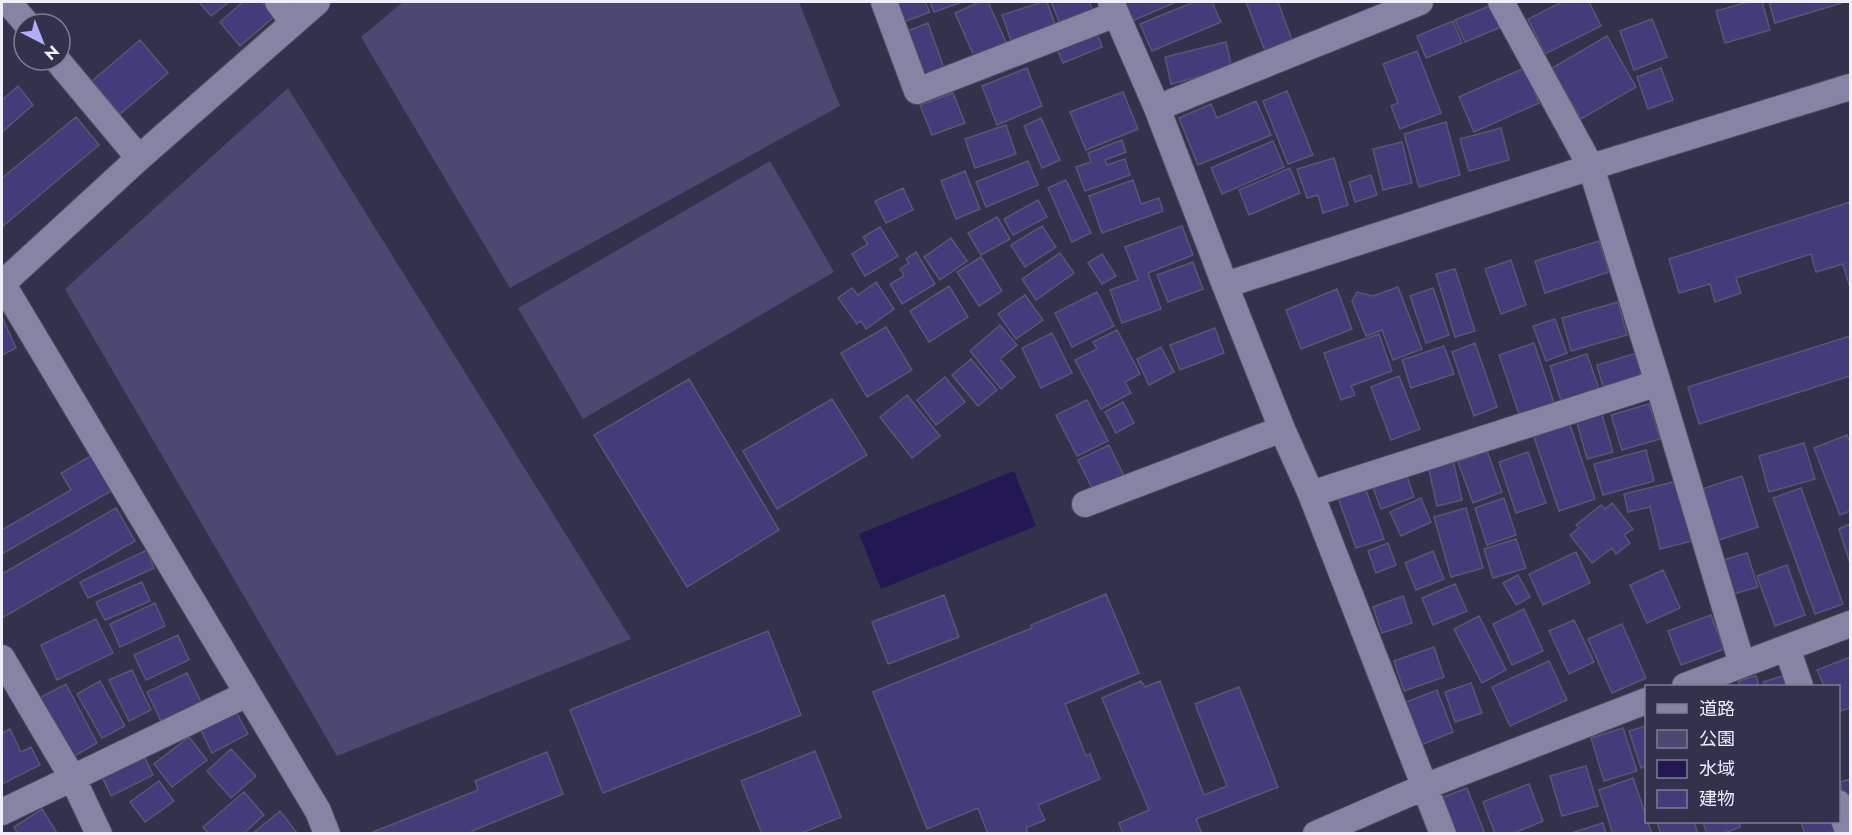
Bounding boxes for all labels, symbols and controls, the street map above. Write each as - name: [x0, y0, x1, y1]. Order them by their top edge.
- north arrow: [12, 12, 72, 72]
- text: N: [39, 40, 64, 66]
- legend: [1645, 685, 1840, 823]
- text: 道路: [1699, 696, 1735, 722]
- text: 公園: [1699, 726, 1735, 752]
- text: 水域: [1699, 756, 1735, 782]
- text: 建物: [1699, 786, 1735, 812]

